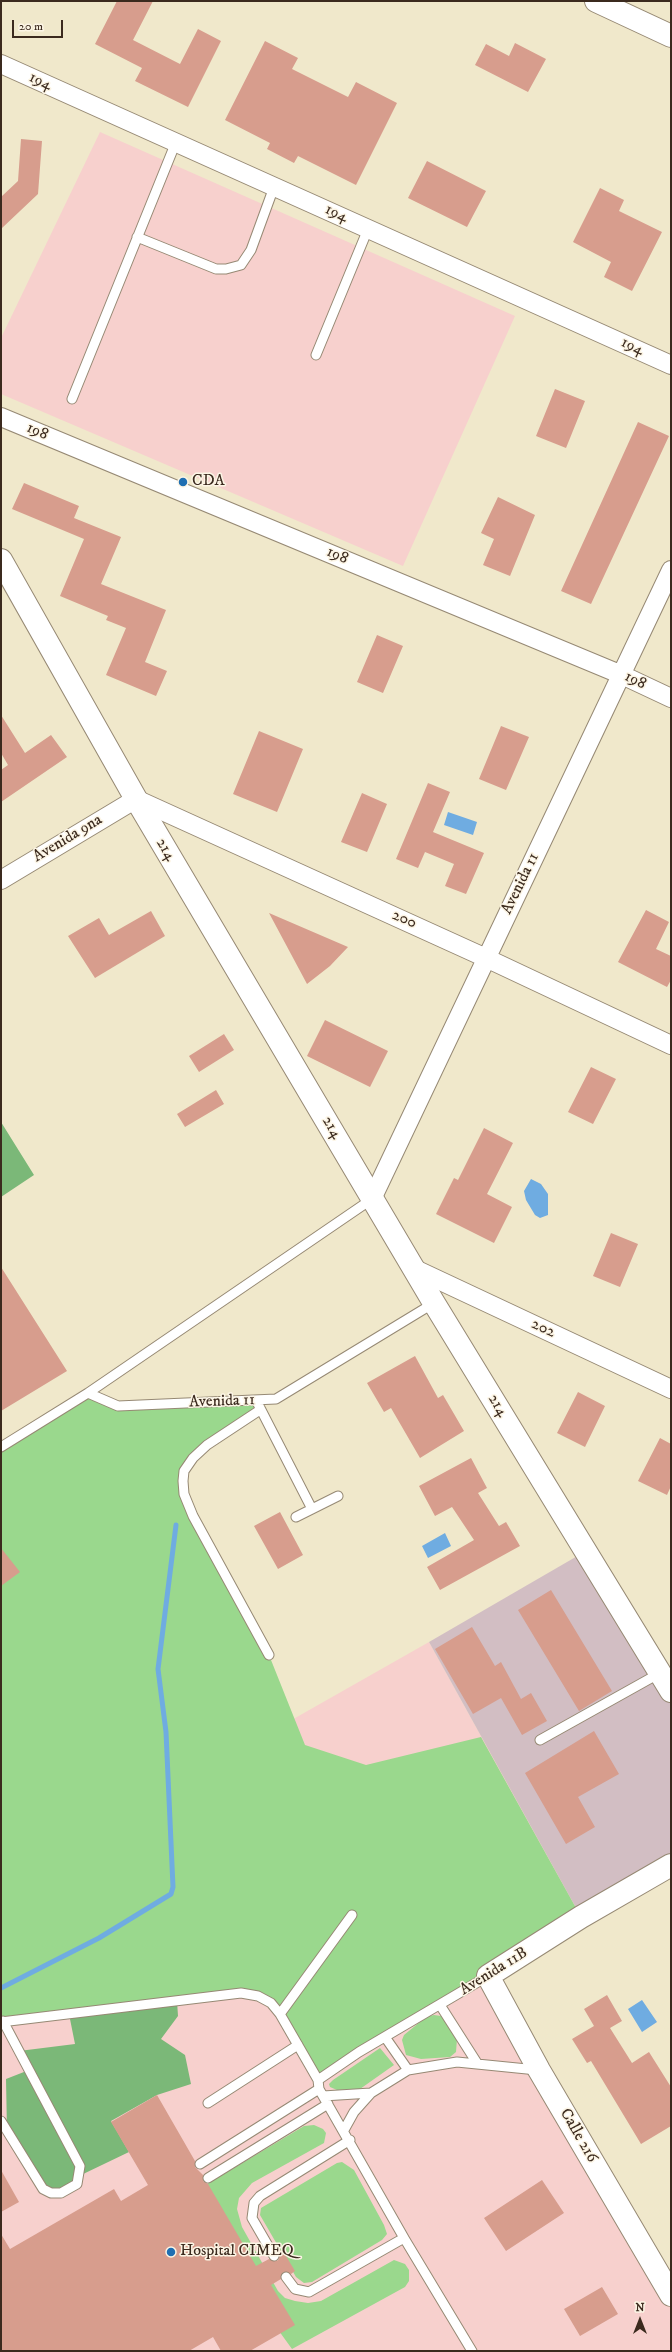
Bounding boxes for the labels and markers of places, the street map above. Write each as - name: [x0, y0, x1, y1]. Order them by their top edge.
- place label: CDA: [192, 472, 225, 492]
- marker: CDA: [177, 476, 189, 488]
- place label: Hospital CIMEQ: [180, 2242, 294, 2262]
- marker: Hospital CIMEQ: [165, 2246, 177, 2258]

